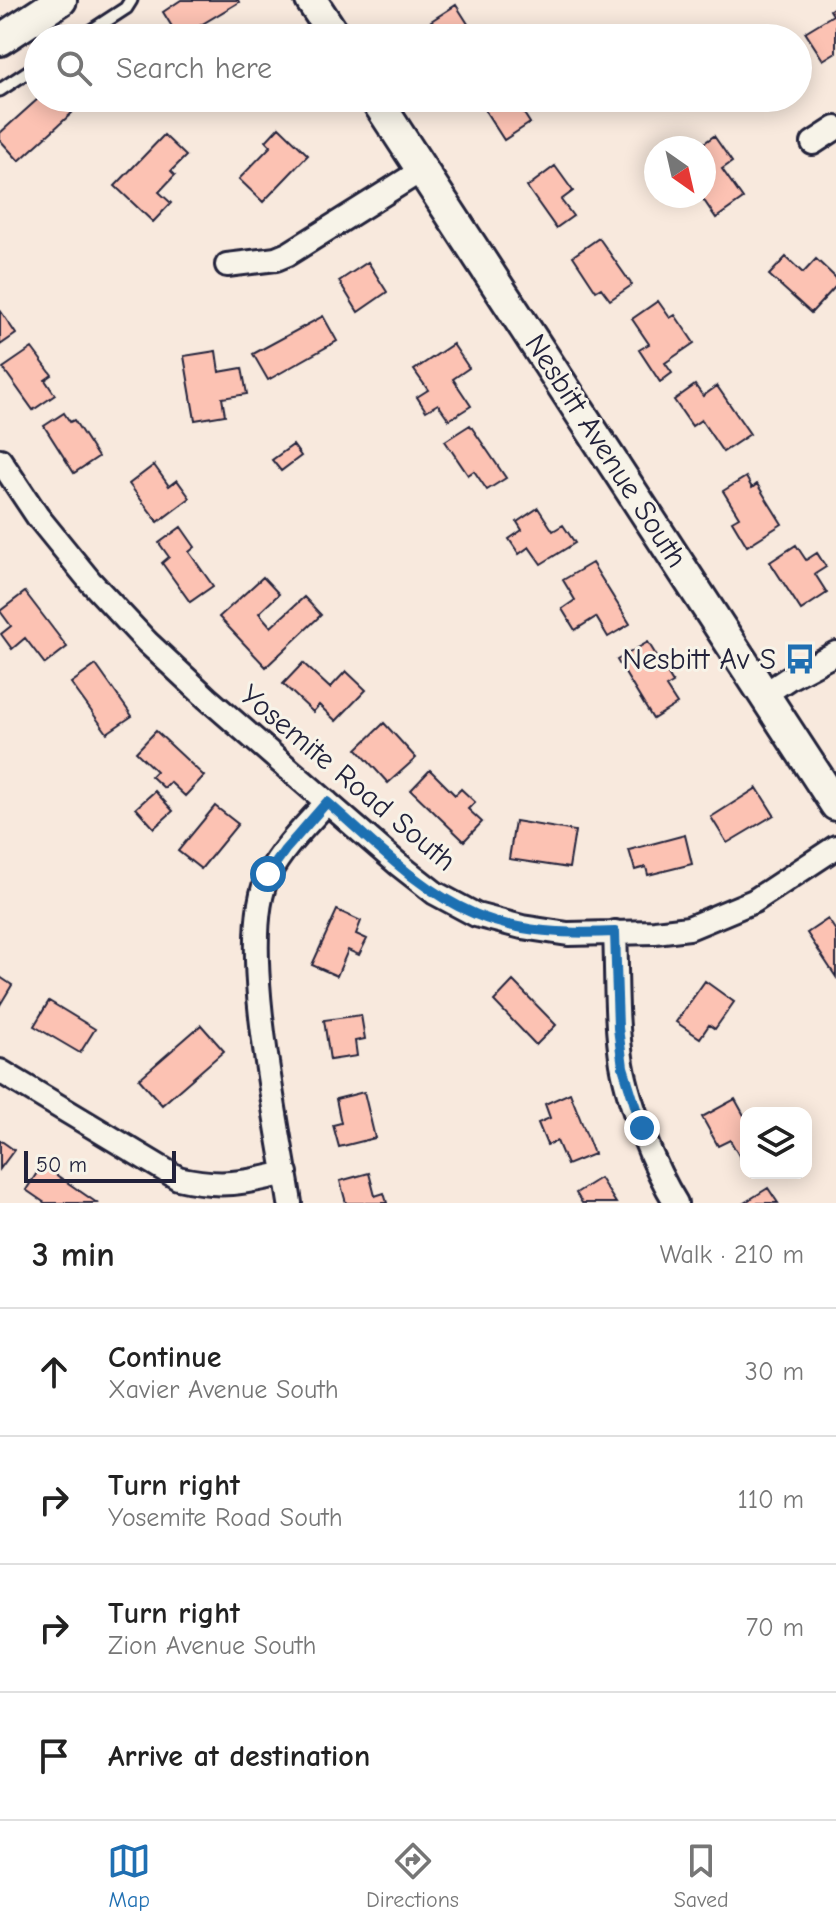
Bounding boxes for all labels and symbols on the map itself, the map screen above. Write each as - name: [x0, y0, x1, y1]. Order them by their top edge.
- north arrow: [644, 136, 716, 208]
- street label: Nesbitt Avenue South: [517, 328, 695, 574]
- place label: Nesbitt Av S: [622, 642, 776, 677]
- bus stop icon: Nesbitt Av S: [783, 642, 817, 676]
- street label: Yosemite Road South: [233, 678, 463, 878]
- route start: [250, 856, 286, 892]
- route end: [624, 1110, 660, 1146]
- scale bar: [24, 1147, 176, 1183]

